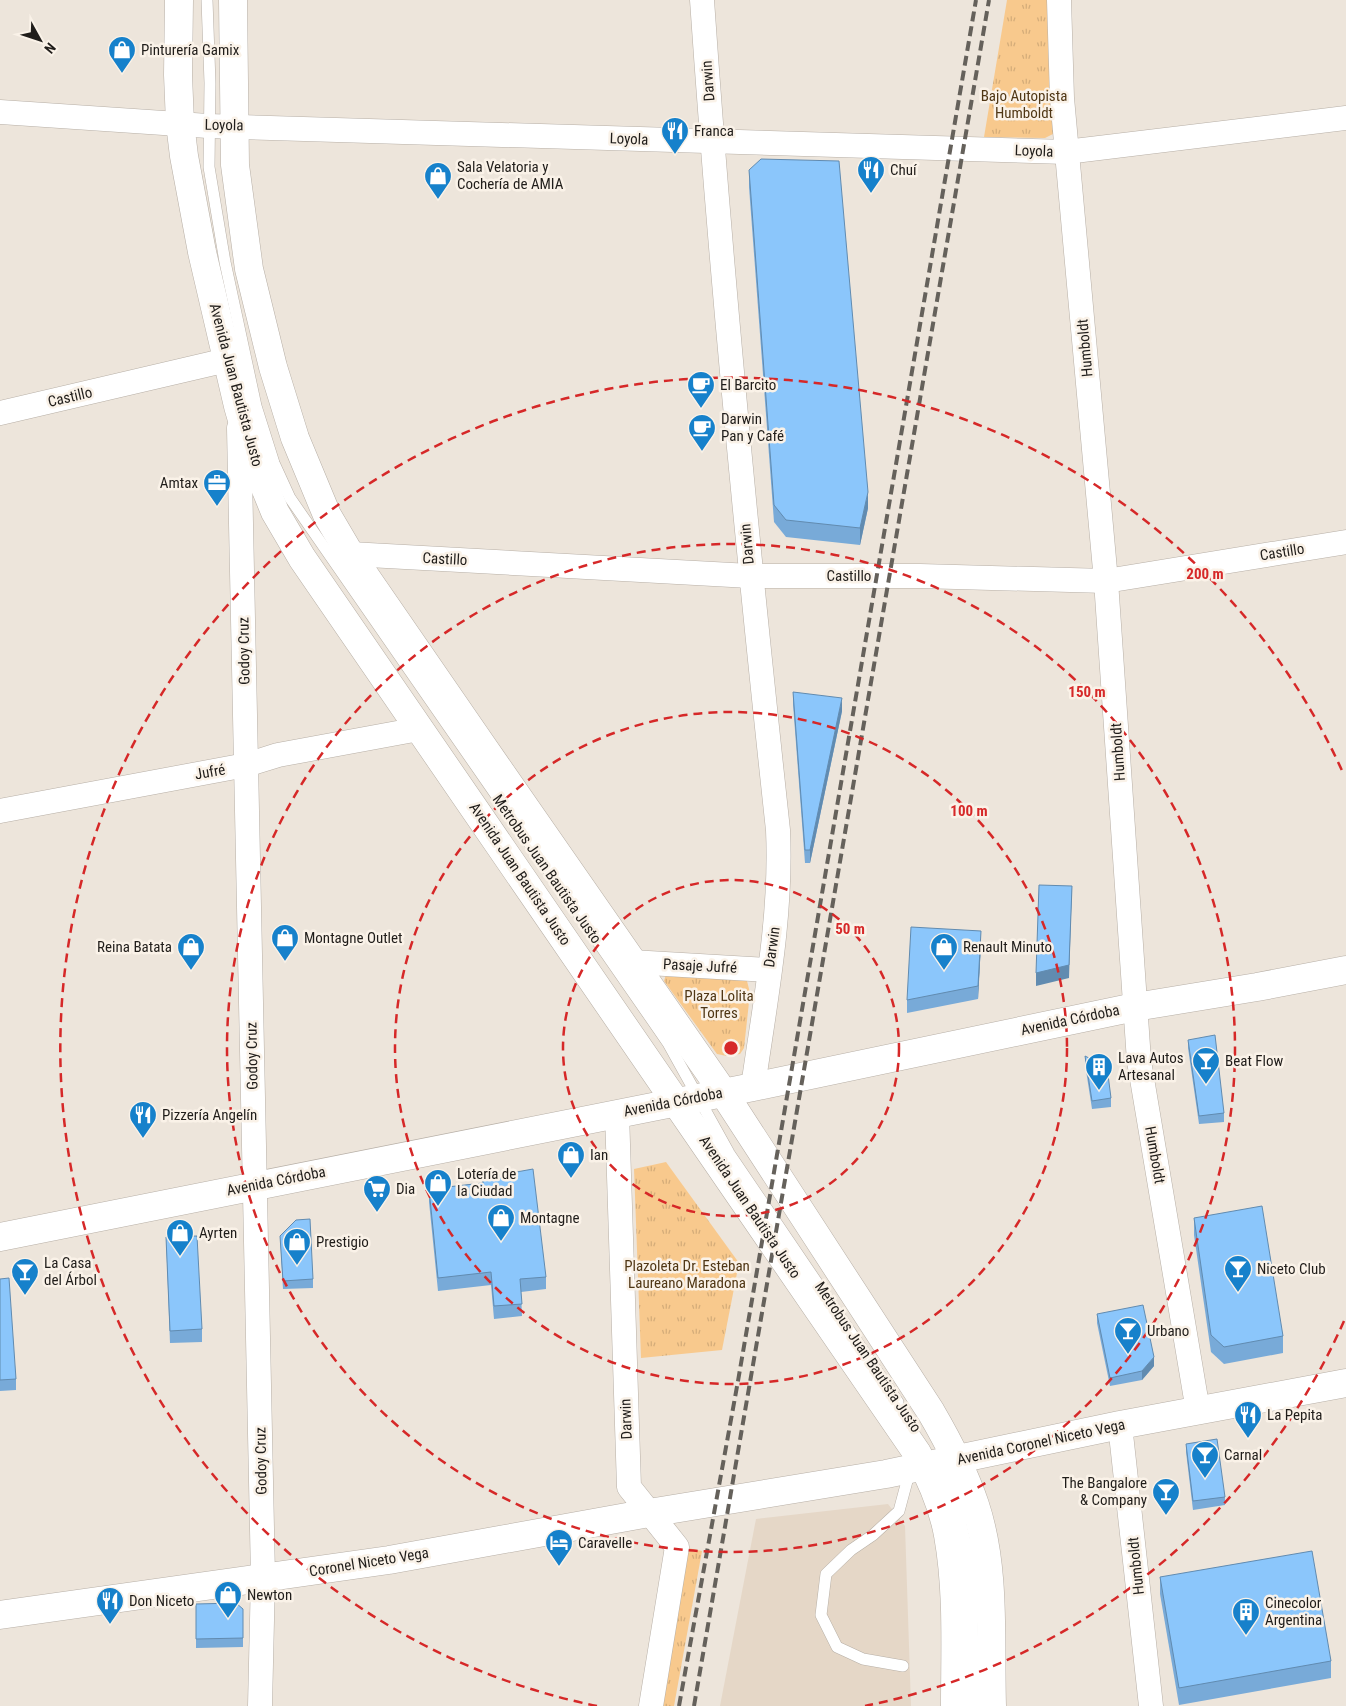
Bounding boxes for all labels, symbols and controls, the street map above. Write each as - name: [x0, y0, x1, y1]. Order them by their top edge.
- north arrow: [15, 15, 65, 65]
- shop icon: Pinturería Gamix: [107, 35, 137, 74]
- text: N: [41, 40, 59, 57]
- place label: Pinturería Gamix: [141, 41, 240, 59]
- street label: Darwin: [698, 60, 718, 102]
- park label: Bajo Autopista Humboldt: [981, 87, 1067, 122]
- street label: Loyola: [204, 116, 244, 134]
- restaurant icon: Franca: [660, 116, 690, 155]
- place label: Franca: [694, 122, 734, 140]
- street label: Loyola: [609, 129, 649, 149]
- street label: Loyola: [1014, 141, 1054, 161]
- restaurant icon: Chuí: [856, 155, 886, 194]
- place label: Sala Velatoria y Cochería de AMIA: [457, 158, 564, 193]
- shop icon: Sala Velatoria y Cochería de AMIA: [423, 161, 453, 200]
- place label: Chuí: [890, 161, 918, 179]
- street label: Avenida Juan Bautista Justo: [206, 301, 266, 469]
- street label: Humboldt: [1074, 318, 1096, 378]
- cafe icon: El Barcito: [686, 370, 716, 409]
- place label: El Barcito: [720, 376, 776, 394]
- street label: Castillo: [46, 383, 94, 411]
- place label: Darwin Pan y Café: [721, 410, 784, 445]
- cafe icon: Darwin Pan y Café: [687, 413, 717, 452]
- office icon: Amtax: [202, 468, 232, 507]
- place label: Amtax: [160, 474, 198, 492]
- street label: Darwin: [736, 523, 758, 565]
- street label: Castillo: [1258, 540, 1306, 564]
- street label: Castillo: [422, 549, 468, 569]
- text: 200 m: [1186, 565, 1224, 583]
- street label: Castillo: [827, 567, 871, 585]
- street label: Godoy Cruz: [234, 617, 254, 685]
- text: 150 m: [1068, 683, 1106, 701]
- street label: Humboldt: [1107, 722, 1129, 782]
- street label: Jufré: [193, 760, 227, 784]
- street label: Metrobus Juan Bautista Justo: [489, 791, 605, 947]
- street label: Avenida Juan Bautista Justo: [465, 799, 575, 949]
- text: 100 m: [950, 802, 988, 820]
- text: 50 m: [835, 920, 865, 938]
- shop icon: Montagne Outlet: [270, 923, 300, 962]
- street label: Darwin: [760, 925, 784, 969]
- place label: Montagne Outlet: [304, 929, 403, 947]
- shop icon: Reina Batata: [176, 932, 206, 971]
- shop icon: Renault Minuto: [929, 932, 959, 971]
- place label: Reina Batata: [97, 938, 172, 956]
- place label: Renault Minuto: [963, 938, 1052, 956]
- street label: Pasaje Jufré: [663, 955, 737, 977]
- park label: Plaza Lolita Torres: [684, 987, 754, 1022]
- street label: Avenida Córdoba: [1019, 1001, 1121, 1039]
- street label: Godoy Cruz: [242, 1022, 262, 1090]
- centre of rings: [722, 1039, 740, 1057]
- bar icon: Beat Flow: [1191, 1046, 1221, 1085]
- place label: Lava Autos Artesanal: [1118, 1049, 1184, 1084]
- building icon: Lava Autos Artesanal: [1084, 1052, 1114, 1091]
- place label: Beat Flow: [1225, 1052, 1283, 1070]
- street label: Avenida Córdoba: [622, 1084, 724, 1120]
- restaurant icon: Pizzería Angelín: [128, 1100, 158, 1139]
- place label: Pizzería Angelín: [162, 1106, 257, 1124]
- street label: Humboldt: [1141, 1125, 1169, 1185]
- street label: Avenida Juan Bautista Justo: [695, 1132, 805, 1282]
- shop icon: Ian: [556, 1140, 586, 1179]
- place label: Ian: [590, 1146, 608, 1164]
- street label: Avenida Córdoba: [225, 1163, 327, 1199]
- place label: Lotería de la Ciudad: [457, 1165, 516, 1200]
- shop icon: Lotería de la Ciudad: [423, 1168, 453, 1207]
- supermarket icon: Dia: [362, 1174, 392, 1213]
- place label: Dia: [396, 1180, 415, 1198]
- shop icon: Montagne: [486, 1203, 516, 1242]
- place label: Montagne: [520, 1209, 579, 1227]
- shop icon: Ayrten: [165, 1218, 195, 1257]
- place label: Ayrten: [199, 1224, 237, 1242]
- shop icon: Prestigio: [282, 1227, 312, 1266]
- place label: Prestigio: [316, 1233, 369, 1251]
- place label: La Casa del Árbol: [44, 1254, 97, 1289]
- bar icon: Niceto Club: [1223, 1254, 1253, 1293]
- bar icon: La Casa del Árbol: [10, 1257, 40, 1296]
- park label: Plazoleta Dr. Esteban Laureano Maradona: [624, 1257, 750, 1292]
- place label: Niceto Club: [1257, 1260, 1326, 1278]
- street label: Metrobus Juan Bautista Justo: [811, 1278, 925, 1436]
- bar icon: Urbano: [1113, 1316, 1143, 1355]
- place label: Urbano: [1147, 1322, 1189, 1340]
- street label: Darwin: [616, 1398, 636, 1440]
- restaurant icon: La Pepita: [1233, 1400, 1263, 1439]
- place label: La Pepita: [1267, 1406, 1322, 1424]
- street label: Avenida Coronel Niceto Vega: [955, 1415, 1127, 1469]
- street label: Godoy Cruz: [251, 1427, 271, 1495]
- bar icon: Carnal: [1190, 1440, 1220, 1479]
- place label: Carnal: [1224, 1446, 1262, 1464]
- place label: The Bangalore & Company: [1062, 1474, 1147, 1509]
- bar icon: The Bangalore & Company: [1151, 1477, 1181, 1516]
- hotel icon: Caravelle: [544, 1528, 574, 1567]
- place label: Caravelle: [578, 1534, 632, 1552]
- street label: Humboldt: [1124, 1536, 1148, 1596]
- street label: Coronel Niceto Vega: [308, 1544, 430, 1580]
- shop icon: Newton: [213, 1580, 243, 1619]
- restaurant icon: Don Niceto: [95, 1586, 125, 1625]
- place label: Newton: [247, 1586, 292, 1604]
- place label: Don Niceto: [129, 1592, 194, 1610]
- place label: Cinecolor Argentina: [1265, 1594, 1322, 1629]
- building icon: Cinecolor Argentina: [1231, 1597, 1261, 1636]

